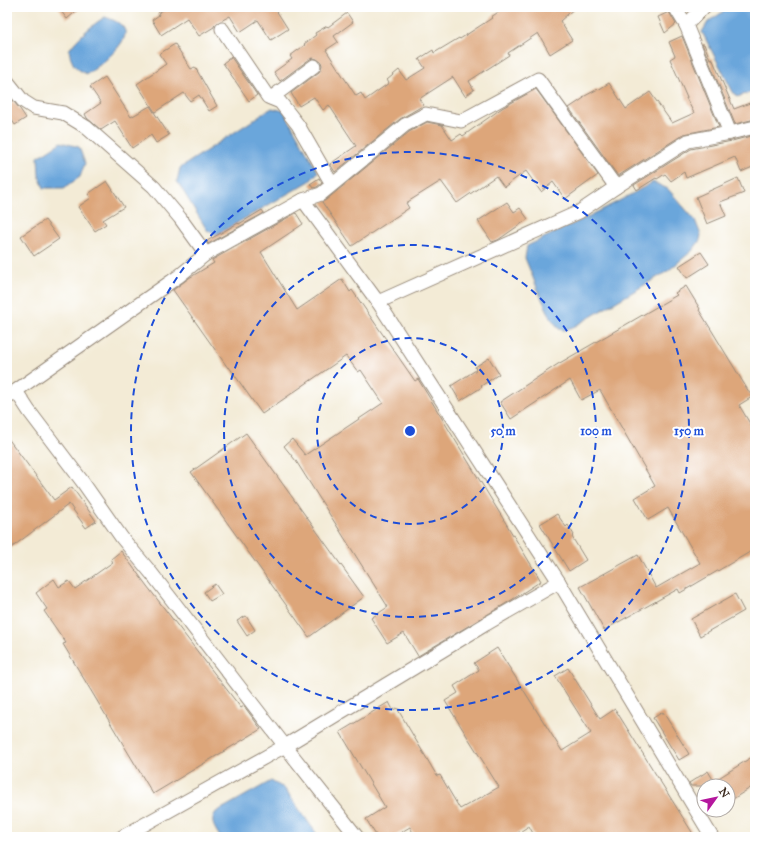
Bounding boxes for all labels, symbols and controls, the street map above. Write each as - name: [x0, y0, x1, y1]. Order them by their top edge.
- centre of rings: [403, 424, 417, 438]
- text: 50 m: [490, 424, 517, 438]
- text: 100 m: [580, 424, 613, 438]
- text: 150 m: [674, 424, 705, 438]
- north arrow: [696, 778, 736, 818]
- text: N: [716, 785, 732, 801]

